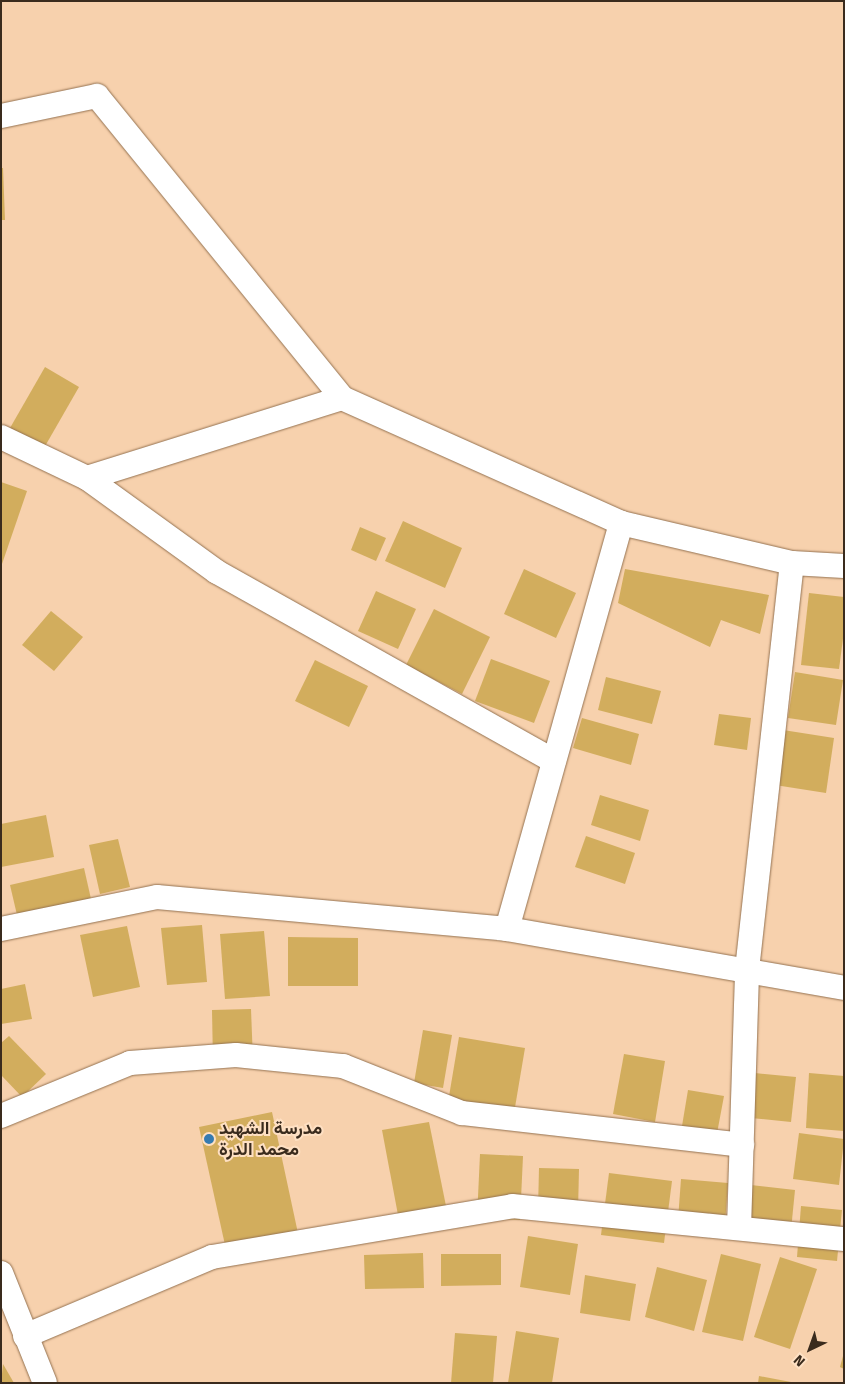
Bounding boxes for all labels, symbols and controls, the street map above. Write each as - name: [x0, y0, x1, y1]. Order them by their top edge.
- place label: مدرسة الشهيد محمد الدرة: [219, 1118, 322, 1160]
- marker: مدرسة الشهيد محمد الدرة: [203, 1133, 215, 1145]
- north arrow: [785, 1324, 835, 1374]
- text: N: [790, 1351, 809, 1370]

